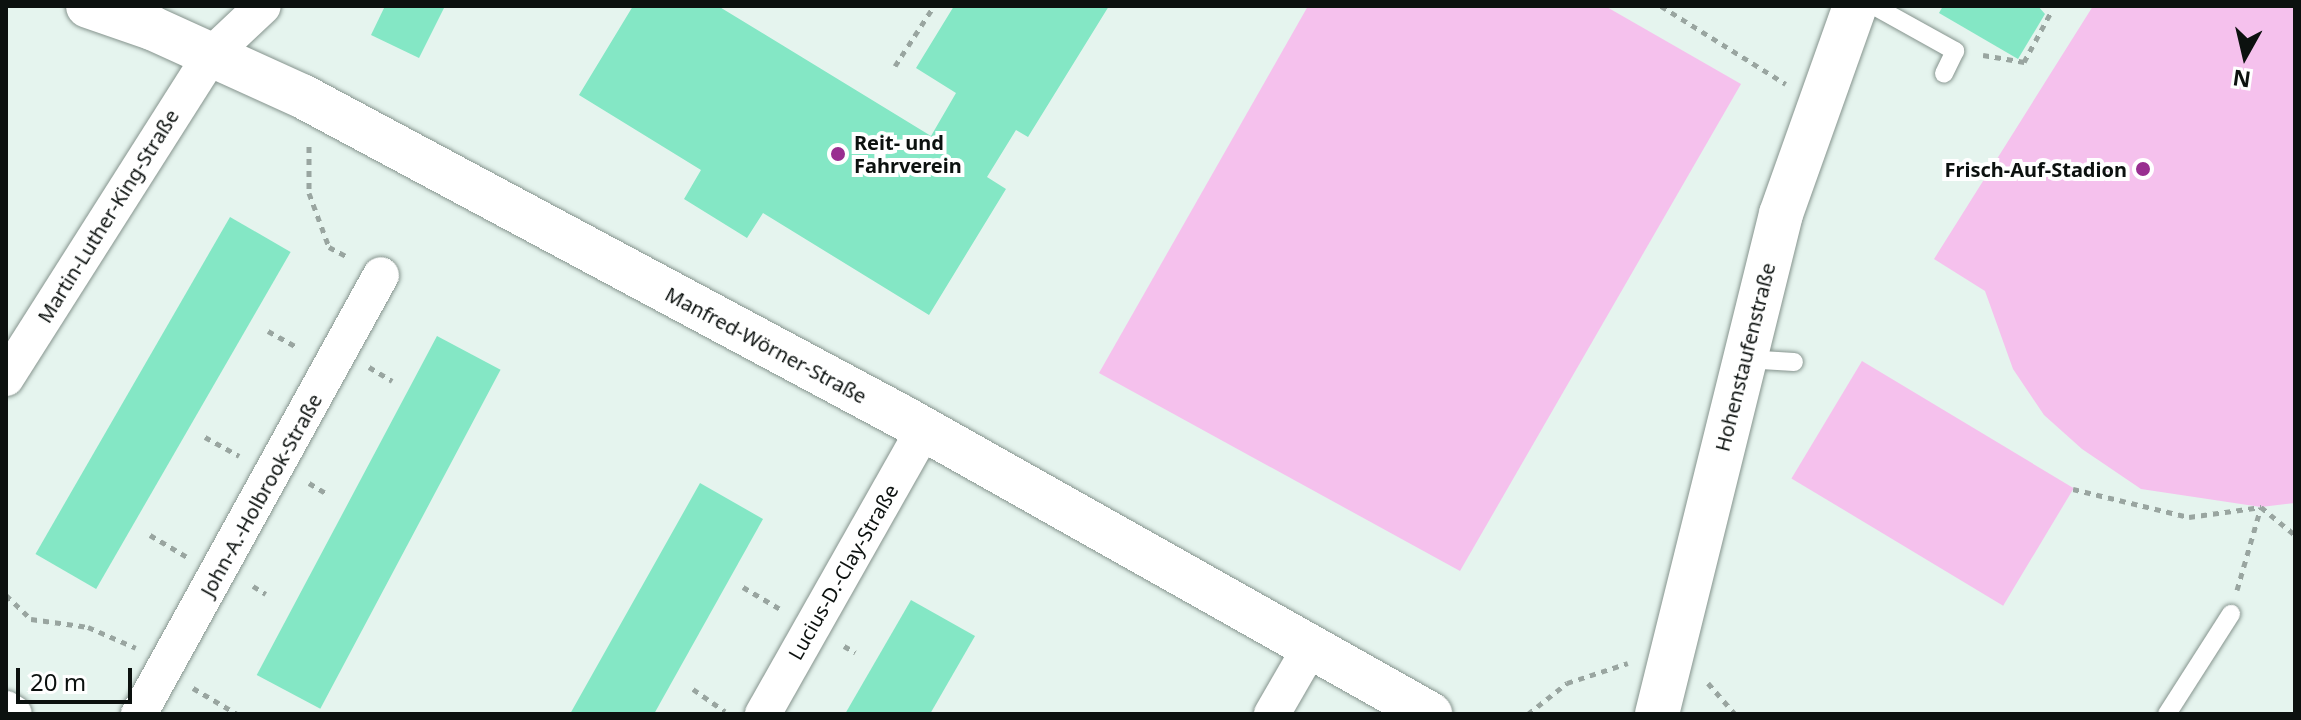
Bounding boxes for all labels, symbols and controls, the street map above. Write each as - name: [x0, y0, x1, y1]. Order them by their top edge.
- north arrow: [2205, 16, 2285, 96]
- text: N: [2231, 64, 2253, 96]
- street label: Martin-Luther-King-Straße: [32, 105, 184, 327]
- place label: Reit- und Fahrverein: [854, 130, 962, 177]
- marker: Reit- und Fahrverein: [829, 145, 847, 163]
- place label: Frisch-Auf-Stadion: [1945, 157, 2127, 181]
- marker: Frisch-Auf-Stadion: [2134, 160, 2152, 178]
- street label: Hohenstaufenstraße: [1710, 260, 1780, 454]
- street label: Manfred-Wörner-Straße: [661, 282, 871, 408]
- street label: John-A.-Holbrook-Straße: [195, 389, 327, 601]
- street label: Lucius-D.-Clay-Straße: [783, 480, 903, 664]
- scale bar: [20, 652, 136, 702]
- text: 20 m: [30, 665, 86, 698]

